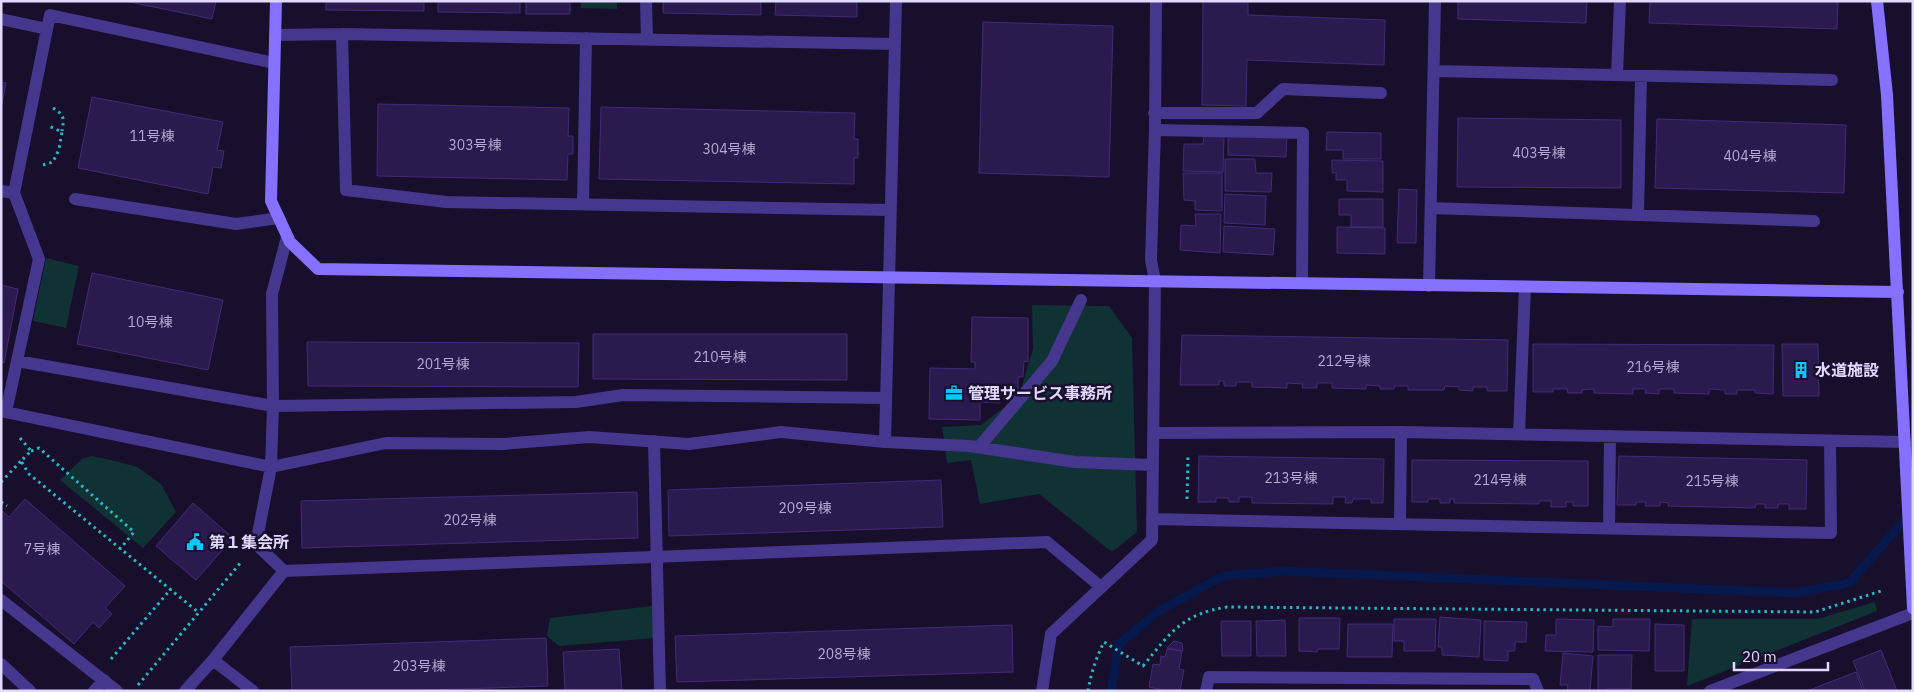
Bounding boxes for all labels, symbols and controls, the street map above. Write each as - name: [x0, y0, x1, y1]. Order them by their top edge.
- house number: 11号棟: [130, 127, 174, 145]
- house number: 303号棟: [448, 136, 502, 154]
- house number: 304号棟: [702, 140, 756, 158]
- house number: 403号棟: [1512, 144, 1566, 162]
- house number: 404号棟: [1723, 147, 1777, 165]
- house number: 10号棟: [128, 313, 172, 331]
- house number: 210号棟: [693, 348, 747, 366]
- house number: 212号棟: [1317, 352, 1371, 370]
- house number: 201号棟: [416, 355, 470, 373]
- house number: 216号棟: [1626, 358, 1680, 376]
- building icon: 水道施設: [1791, 360, 1811, 380]
- place label: 水道施設: [1815, 360, 1879, 380]
- office icon: 管理サービス事務所: [944, 383, 964, 403]
- place label: 管理サービス事務所: [968, 383, 1112, 403]
- house number: 213号棟: [1264, 469, 1318, 487]
- house number: 214号棟: [1473, 471, 1527, 489]
- house number: 215号棟: [1685, 472, 1739, 490]
- house number: 209号棟: [778, 499, 832, 517]
- house number: 202号棟: [443, 511, 497, 529]
- public building icon: 第１集会所: [185, 532, 205, 552]
- place label: 第１集会所: [209, 532, 289, 552]
- house number: 7号棟: [24, 540, 60, 558]
- scale bar: [1734, 640, 1828, 672]
- house number: 208号棟: [817, 645, 871, 663]
- text: 20 m: [1742, 647, 1777, 666]
- house number: 203号棟: [392, 657, 446, 675]

